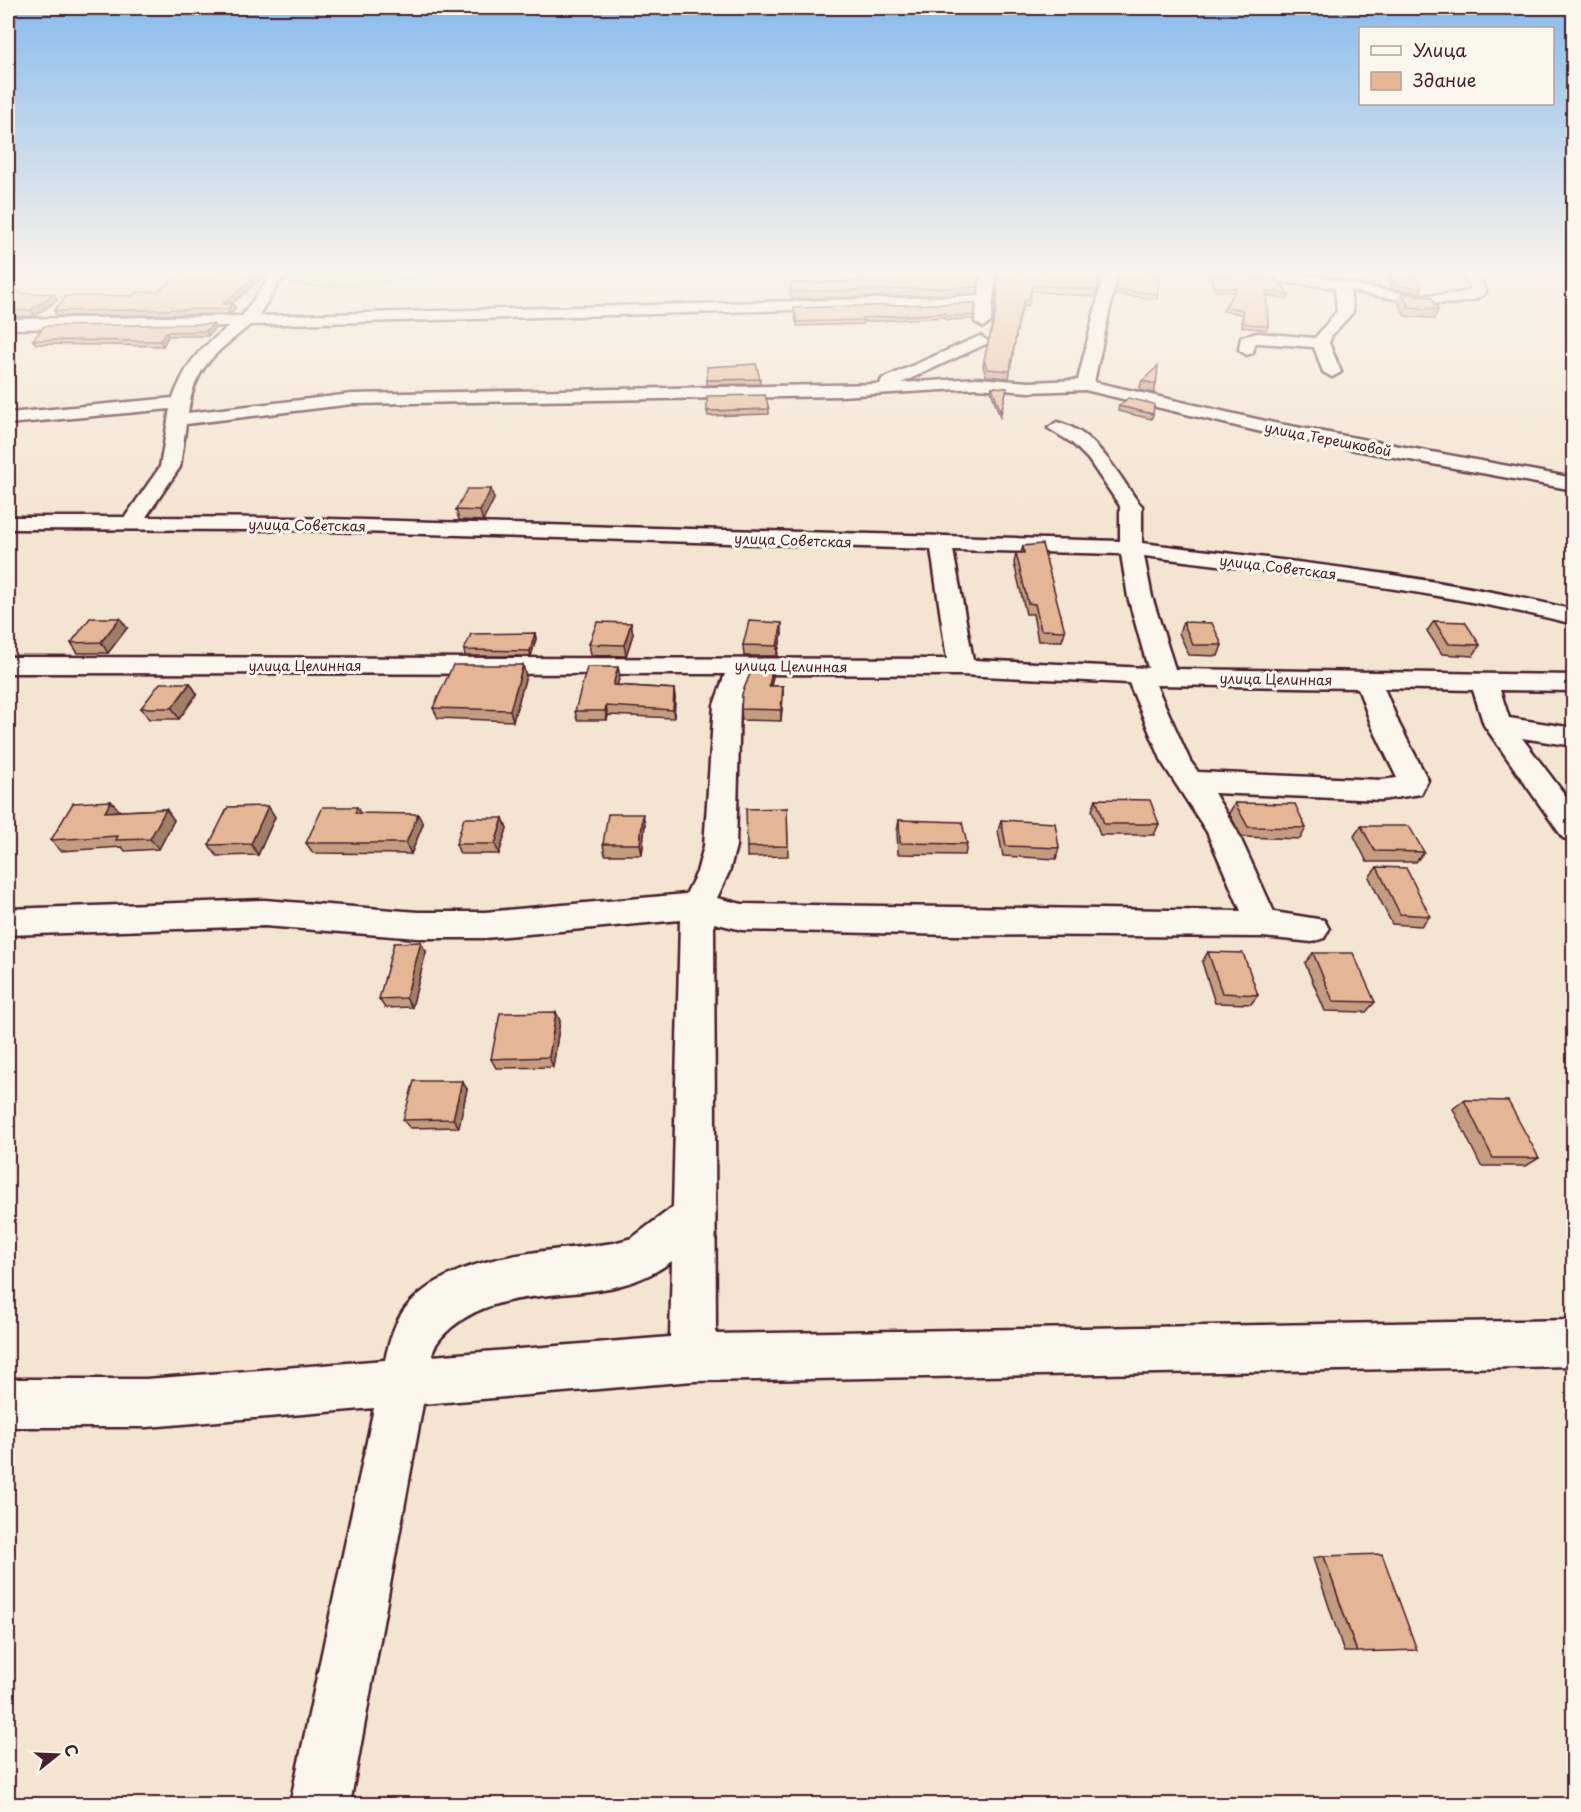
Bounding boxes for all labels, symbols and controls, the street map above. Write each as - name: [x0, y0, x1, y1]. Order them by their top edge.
- legend: [1359, 27, 1554, 105]
- text: Улица: [1413, 36, 1467, 63]
- text: Здание: [1413, 66, 1476, 93]
- street label: улица Терешковой: [1263, 416, 1393, 462]
- street label: улица Советская: [248, 513, 366, 537]
- street label: улица Советская: [734, 527, 852, 553]
- street label: улица Советская: [1218, 549, 1338, 585]
- street label: улица Целинная: [249, 655, 361, 676]
- street label: улица Целинная: [734, 655, 848, 677]
- street label: улица Целинная: [1219, 668, 1333, 690]
- north arrow: [27, 1725, 87, 1785]
- text: С: [59, 1741, 85, 1759]

